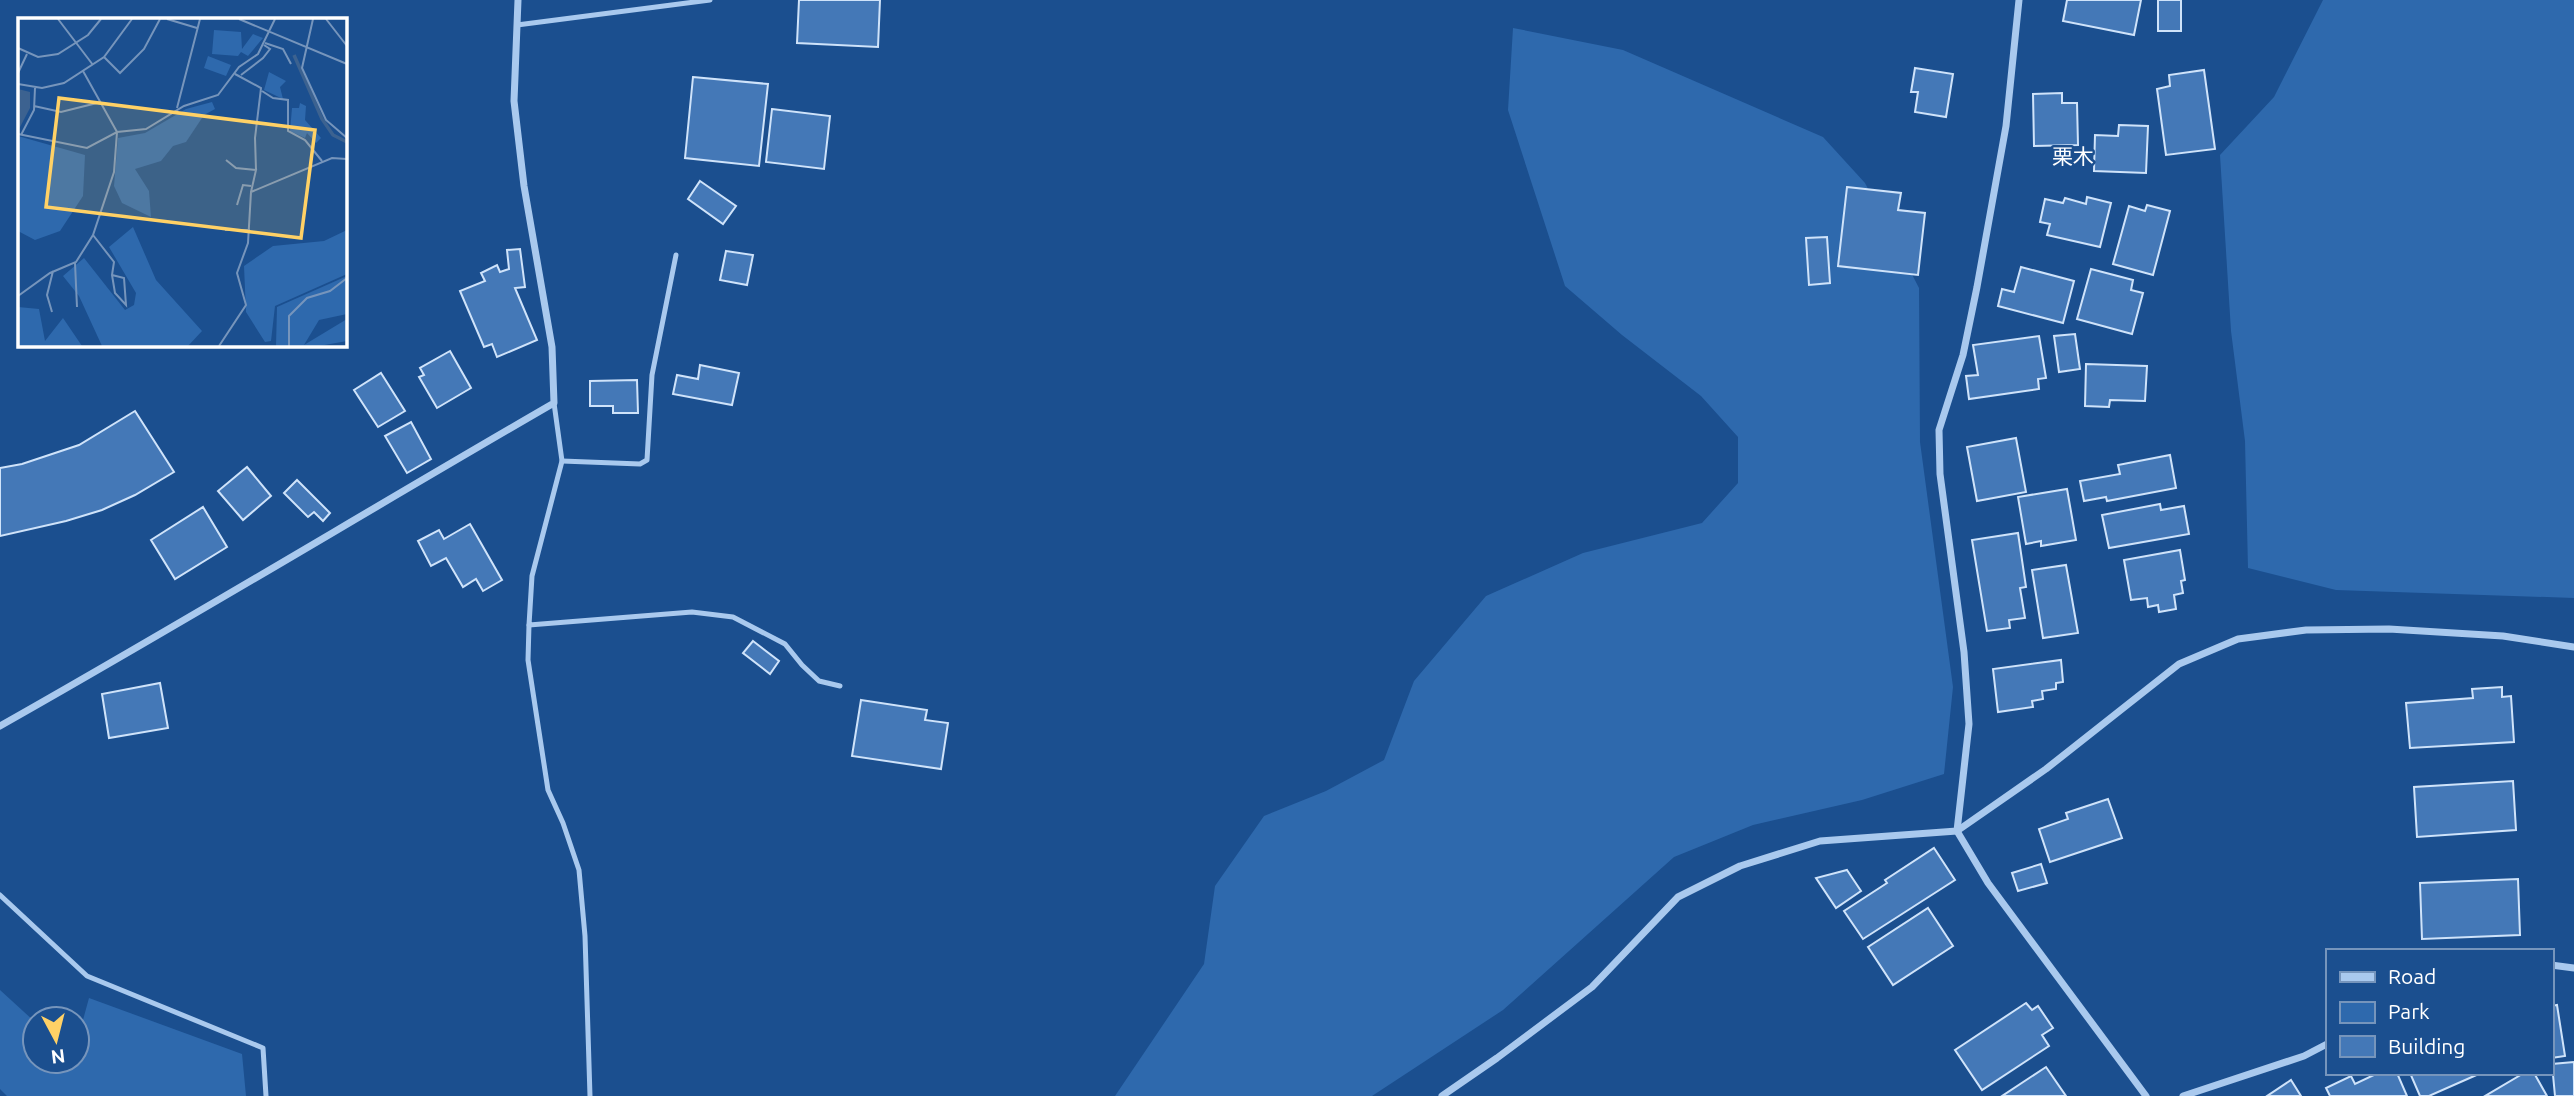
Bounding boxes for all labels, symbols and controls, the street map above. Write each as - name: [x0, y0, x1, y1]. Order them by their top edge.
- inset map: [18, 18, 346, 346]
- district label: 栗木: [2052, 144, 2094, 168]
- legend: [2326, 949, 2553, 1075]
- text: Road: [2388, 964, 2436, 988]
- text: Park: [2388, 999, 2430, 1023]
- north arrow: [21, 1005, 91, 1075]
- text: Building: [2388, 1034, 2465, 1058]
- text: N: [50, 1045, 66, 1069]

